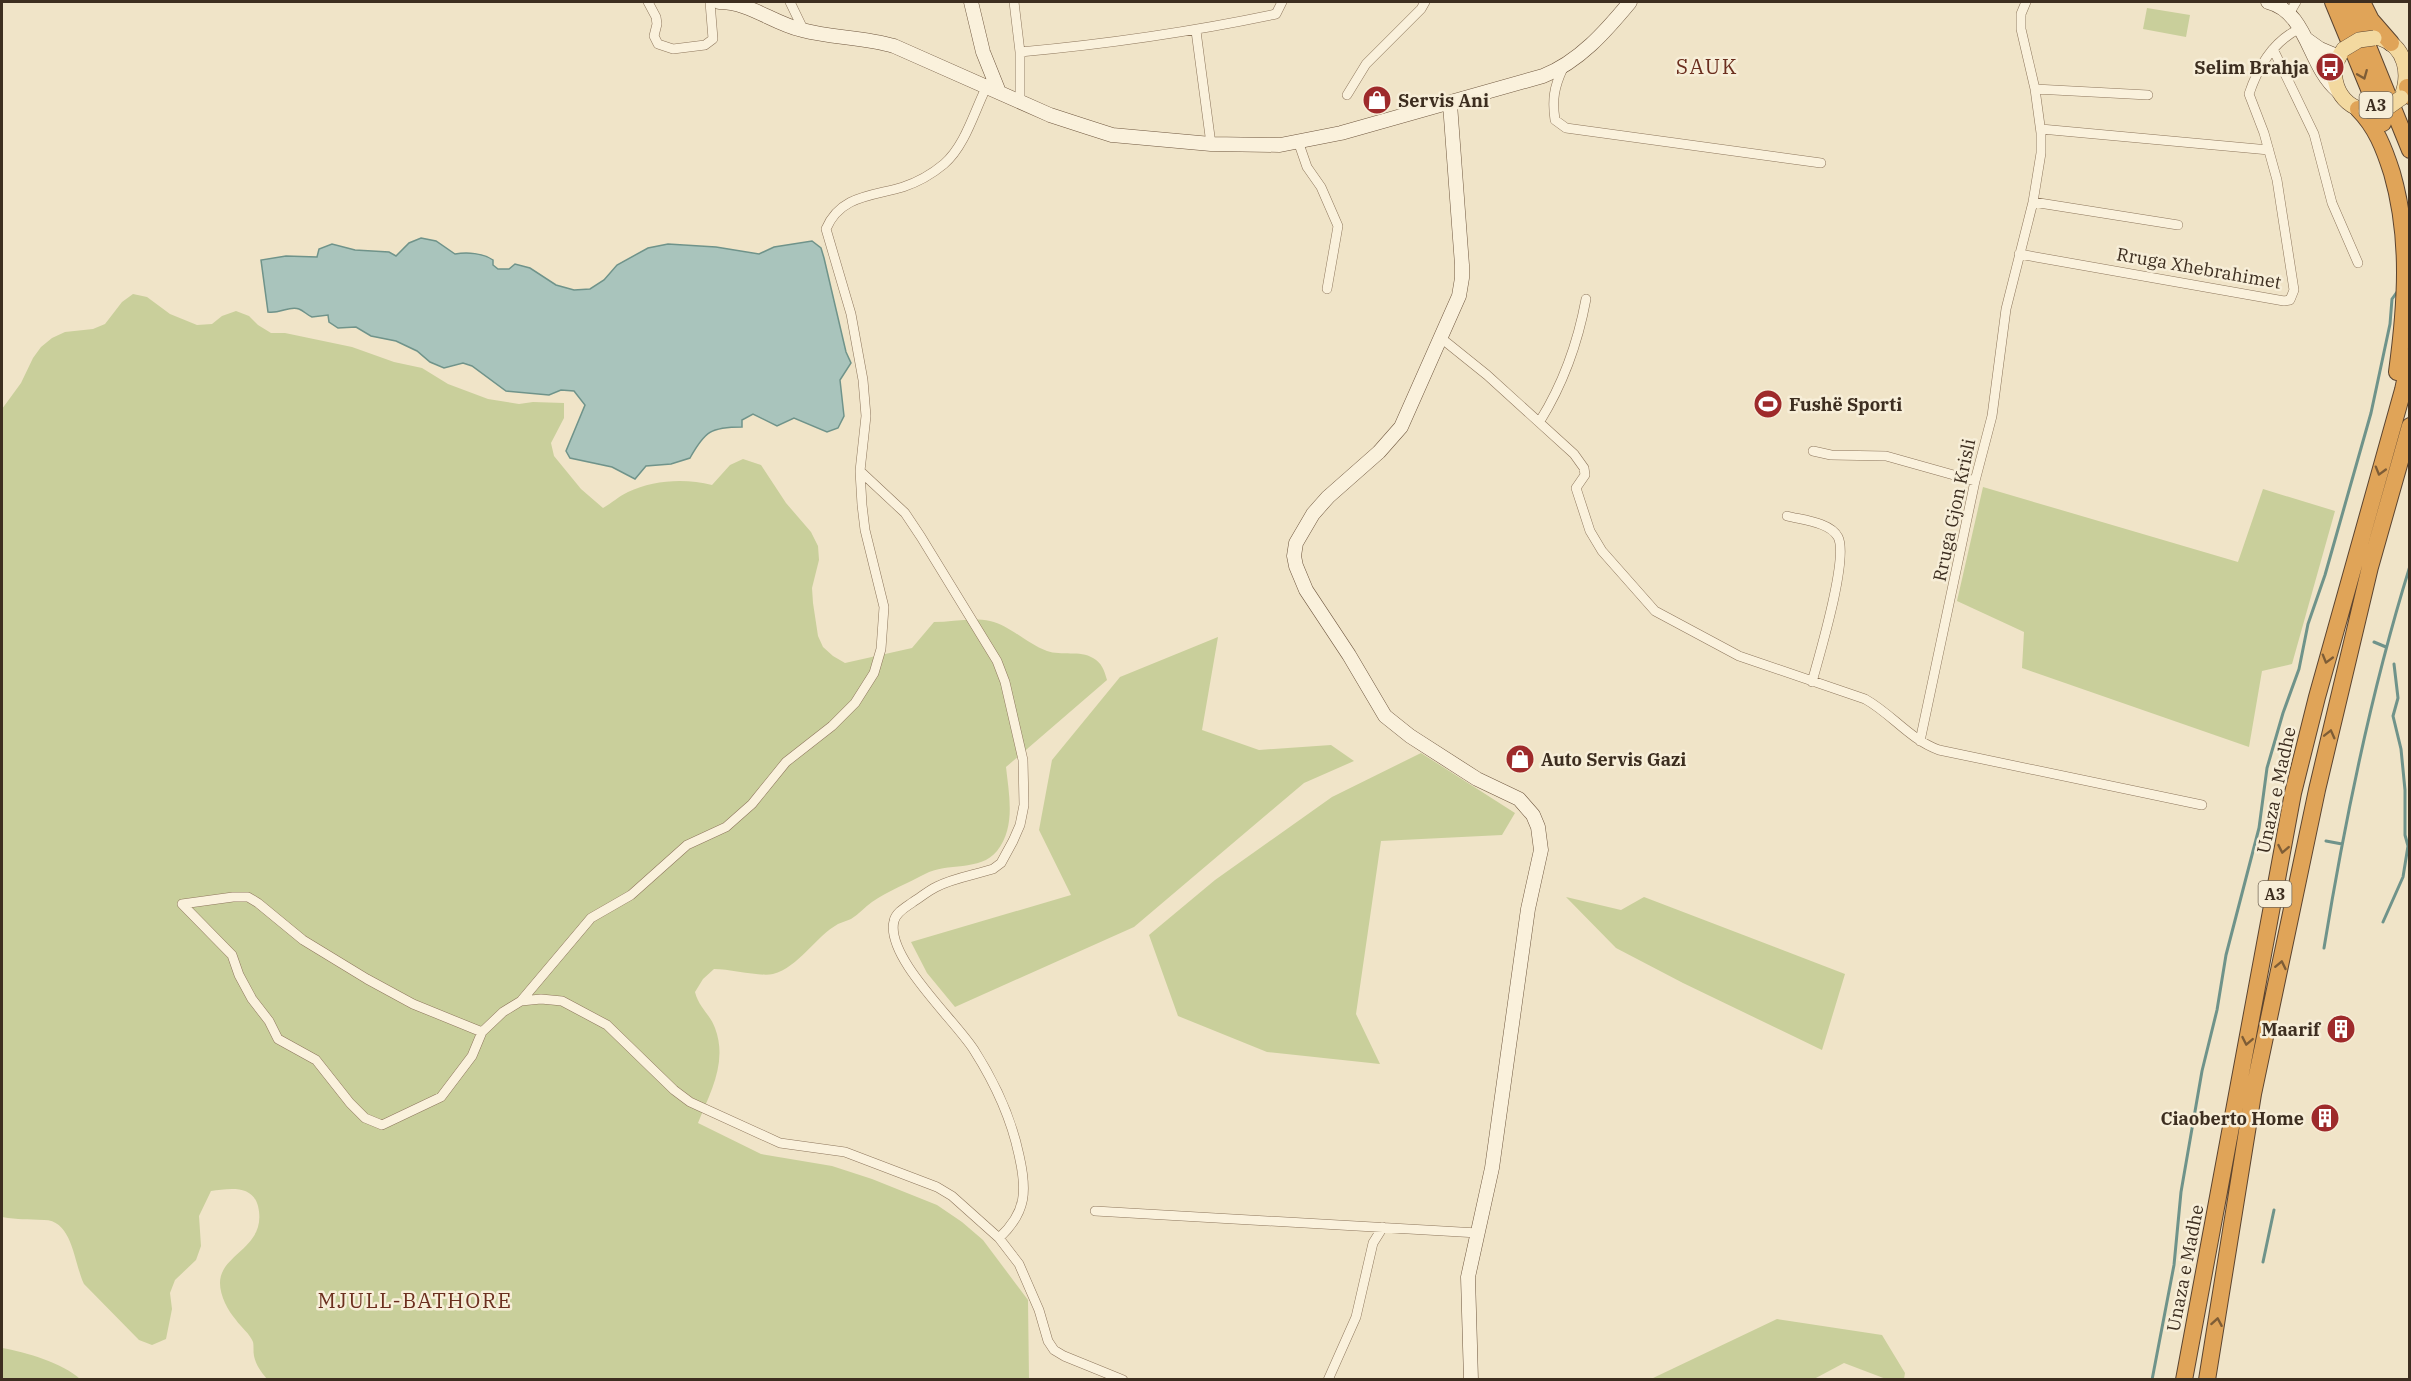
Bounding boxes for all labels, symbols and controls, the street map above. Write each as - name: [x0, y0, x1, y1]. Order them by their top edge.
- bus stop icon: Selim Brahja: [2314, 51, 2346, 83]
- district label: SAUK: [1676, 52, 1738, 80]
- place label: Selim Brahja: [2194, 56, 2309, 79]
- one-way arrow: [2356, 69, 2368, 80]
- shop icon: Servis Ani: [1361, 84, 1393, 116]
- place label: Servis Ani: [1398, 89, 1489, 112]
- road number: A3: [2360, 92, 2392, 118]
- street label: Rruga Xhebrahimet: [2115, 242, 2283, 294]
- sports icon: Fushë Sporti: [1752, 388, 1784, 420]
- place label: Fushë Sporti: [1789, 393, 1902, 416]
- street label: Rruga Gjon Krisli: [1928, 436, 1980, 584]
- one-way arrow: [2375, 465, 2387, 476]
- one-way arrow: [2322, 653, 2334, 664]
- street label: Unaza e Madhe: [2251, 725, 2301, 855]
- one-way arrow: [2323, 729, 2336, 739]
- shop icon: Auto Servis Gazi: [1504, 743, 1536, 775]
- place label: Auto Servis Gazi: [1541, 748, 1686, 771]
- one-way arrow: [2277, 844, 2290, 854]
- road number: A3: [2258, 881, 2292, 907]
- one-way arrow: [2274, 960, 2287, 970]
- building icon: Maarif: [2325, 1013, 2357, 1045]
- place label: Maarif: [2261, 1018, 2322, 1041]
- one-way arrow: [2241, 1035, 2254, 1045]
- building icon: Ciaoberto Home: [2309, 1102, 2341, 1134]
- place label: Ciaoberto Home: [2160, 1107, 2304, 1130]
- street label: Unaza e Madhe: [2161, 1203, 2209, 1333]
- district label: MJULL-BATHORE: [318, 1286, 512, 1314]
- one-way arrow: [2210, 1317, 2222, 1326]

